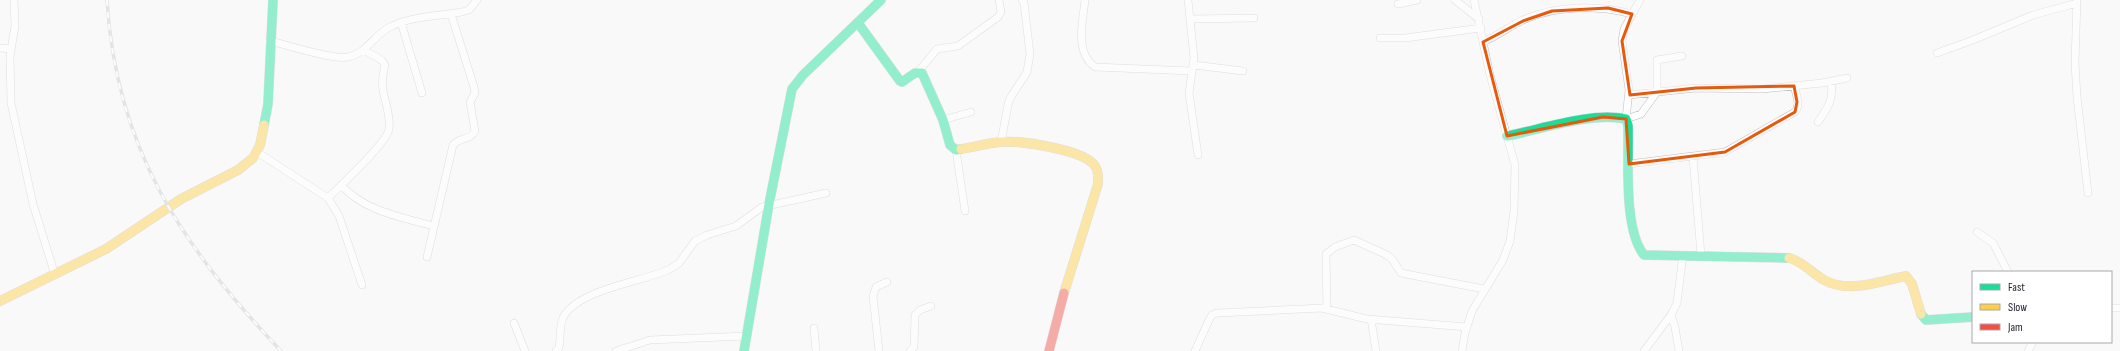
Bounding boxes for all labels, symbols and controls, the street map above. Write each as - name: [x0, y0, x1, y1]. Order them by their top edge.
- legend: [1972, 271, 2112, 343]
- text: Fast: [2008, 280, 2025, 295]
- text: Slow: [2008, 300, 2027, 315]
- text: Jam: [2007, 320, 2023, 335]

